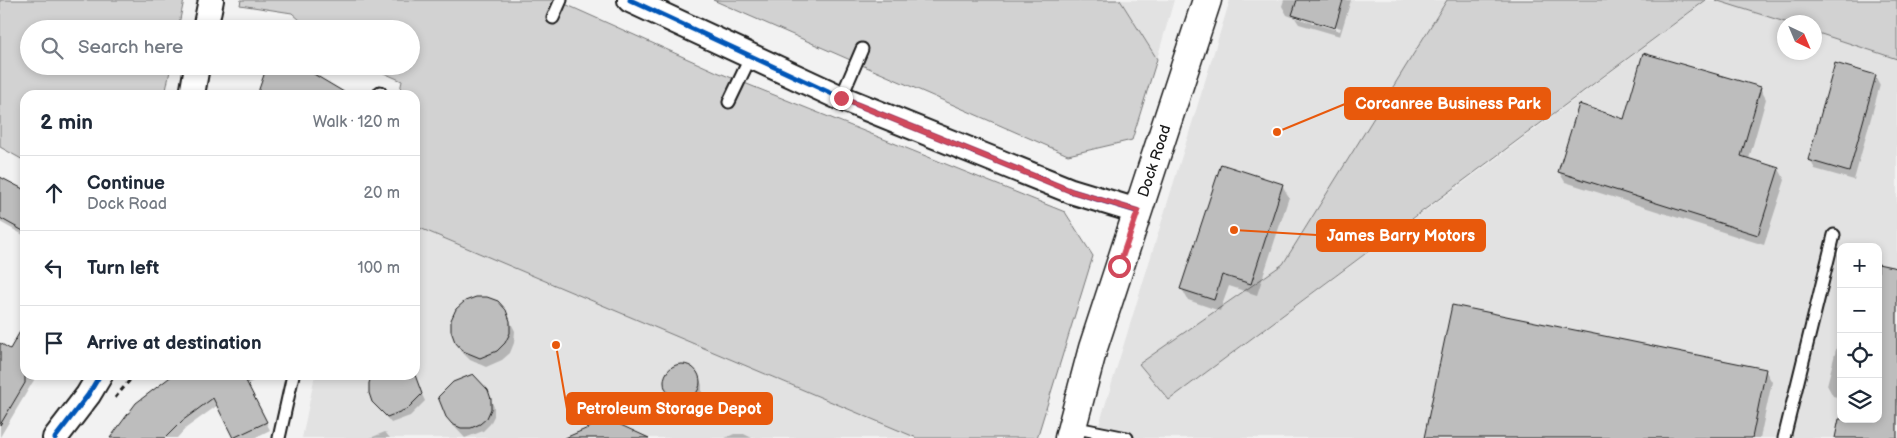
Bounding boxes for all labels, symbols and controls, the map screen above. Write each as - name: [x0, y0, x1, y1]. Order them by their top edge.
- north arrow: [1777, 15, 1822, 60]
- search box: [20, 20, 420, 75]
- icon: search: [38, 34, 66, 62]
- text: Search here: [78, 36, 183, 59]
- route end: [830, 87, 853, 110]
- callout: Corcanree Business Park: [1345, 88, 1550, 119]
- text: Corcanree Business Park: [1355, 95, 1541, 114]
- text: 2 min: [40, 110, 93, 135]
- text: Walk · 120 m: [313, 113, 400, 132]
- street label: Dock Road: [1134, 122, 1175, 200]
- text: Continue: [87, 172, 165, 195]
- icon: ahead: [40, 179, 68, 207]
- text: 20 m: [364, 184, 400, 203]
- text: Dock Road: [87, 195, 167, 214]
- callout: James Barry Motors: [1317, 220, 1485, 251]
- text: James Barry Motors: [1327, 227, 1475, 246]
- map controls: [1837, 243, 1882, 423]
- button: +: [1837, 243, 1882, 288]
- icon: left: [40, 254, 68, 282]
- route start: [1108, 255, 1131, 278]
- text: Turn left: [87, 257, 159, 280]
- text: 100 m: [357, 259, 400, 278]
- button: −: [1837, 288, 1882, 333]
- icon: arrive: [40, 329, 68, 357]
- text: Arrive at destination: [87, 332, 262, 355]
- button: locate: [1837, 333, 1882, 378]
- button: layers: [1837, 378, 1882, 423]
- callout: Petroleum Storage Depot: [567, 393, 772, 424]
- text: Petroleum Storage Depot: [577, 400, 762, 419]

